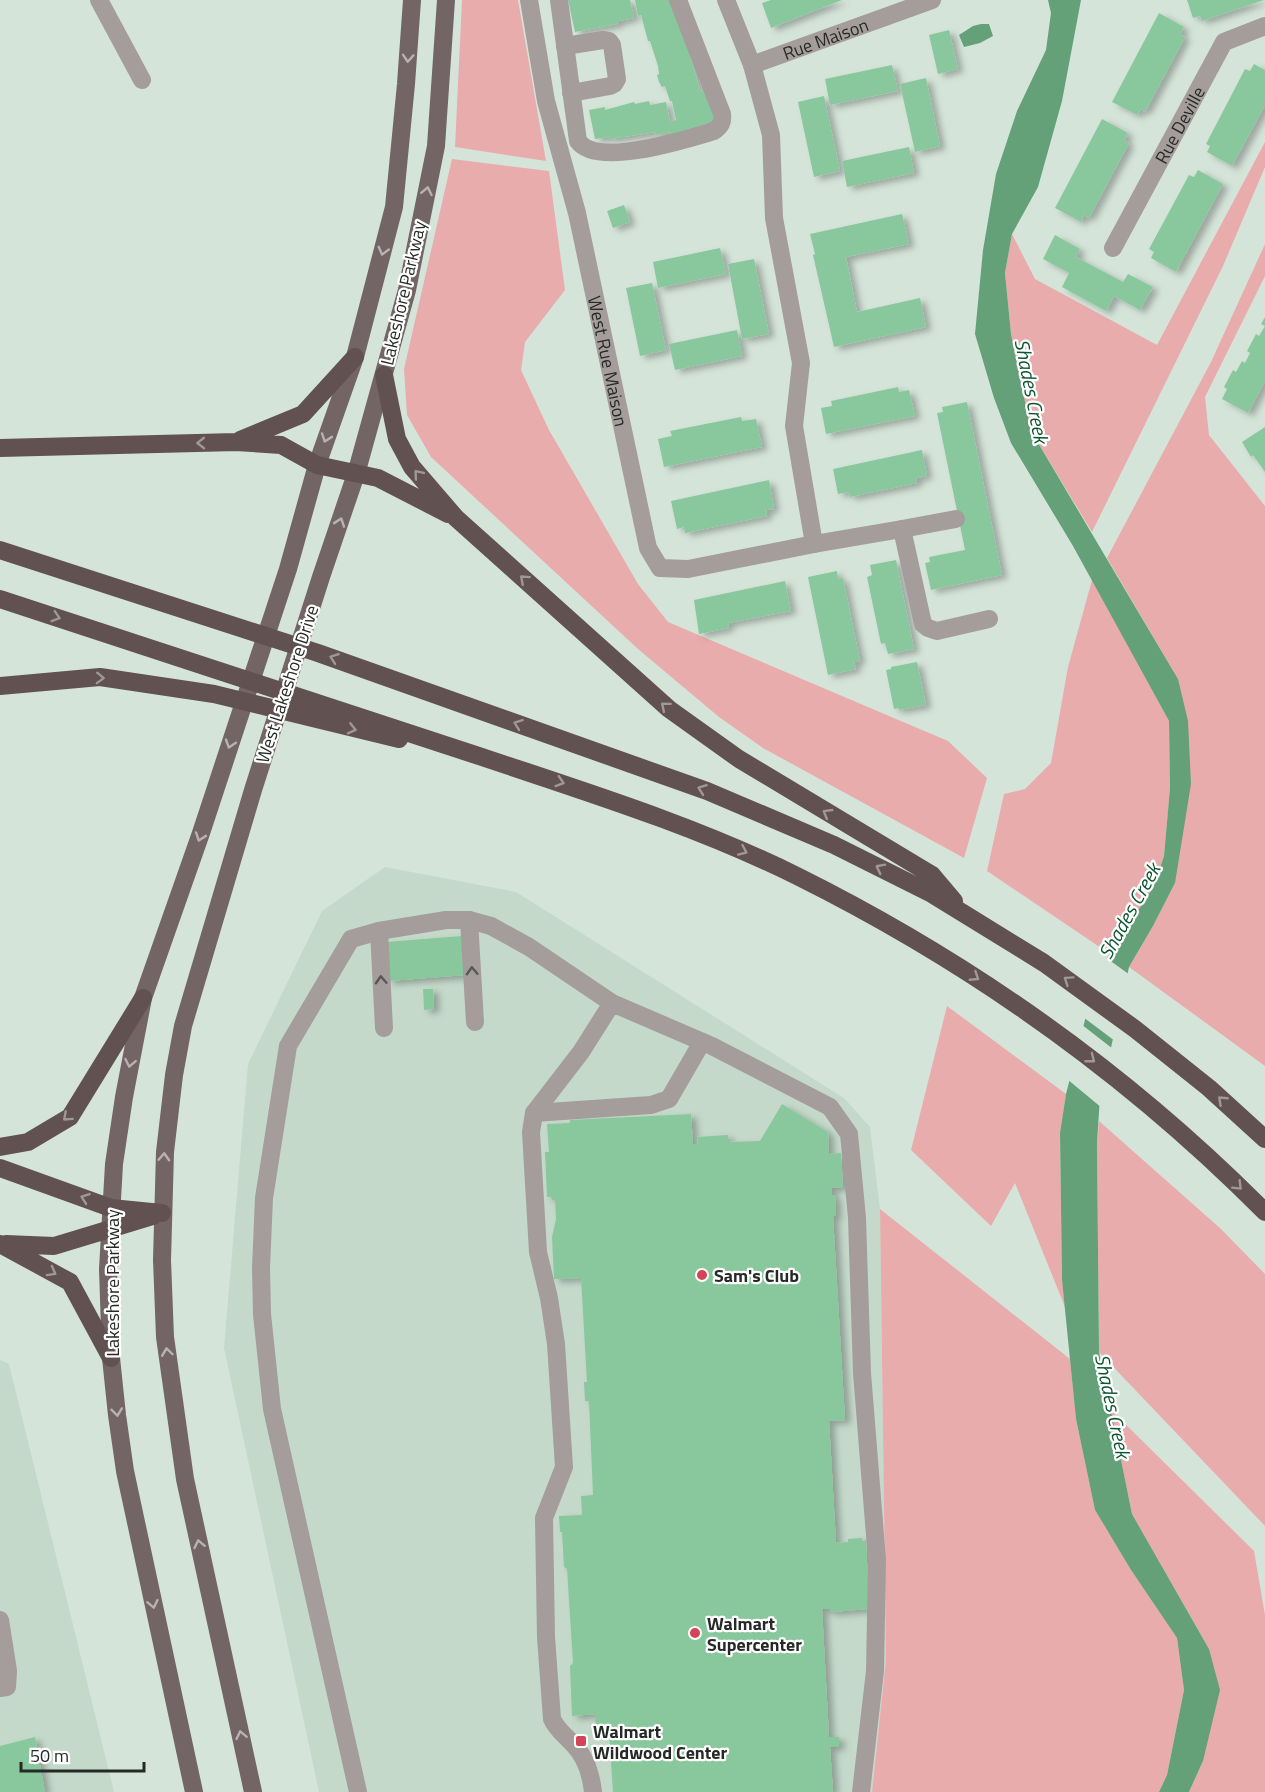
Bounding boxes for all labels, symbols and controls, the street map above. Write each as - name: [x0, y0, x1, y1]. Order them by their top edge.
- street label: Rue Maison: [779, 11, 872, 66]
- one-way arrow: [402, 54, 415, 63]
- street label: Rue Deville: [1148, 81, 1211, 168]
- one-way arrow: [420, 186, 433, 196]
- street label: Lakeshore Parkway: [373, 218, 433, 368]
- one-way arrow: [377, 246, 390, 256]
- street label: West Rue Maison: [581, 293, 635, 429]
- water label: Shades Creek: [1007, 336, 1058, 448]
- one-way arrow: [321, 432, 334, 443]
- one-way arrow: [196, 437, 205, 449]
- one-way arrow: [414, 470, 425, 481]
- one-way arrow: [333, 517, 346, 528]
- one-way arrow: [520, 575, 531, 586]
- street label: West Lakeshore Drive: [249, 602, 325, 766]
- one-way arrow: [50, 609, 61, 622]
- one-way arrow: [329, 653, 340, 666]
- one-way arrow: [96, 672, 105, 684]
- one-way arrow: [661, 702, 672, 713]
- one-way arrow: [513, 718, 524, 731]
- one-way arrow: [347, 721, 357, 734]
- one-way arrow: [225, 738, 237, 749]
- one-way arrow: [554, 775, 565, 787]
- one-way arrow: [697, 784, 708, 797]
- one-way arrow: [823, 809, 833, 821]
- one-way arrow: [194, 831, 207, 842]
- one-way arrow: [736, 844, 747, 856]
- water label: Shades Creek: [1090, 855, 1169, 965]
- one-way arrow: [876, 864, 886, 875]
- one-way arrow: [466, 967, 479, 976]
- one-way arrow: [968, 970, 979, 981]
- one-way arrow: [375, 975, 388, 984]
- one-way arrow: [1064, 976, 1075, 987]
- one-way arrow: [1084, 1051, 1095, 1062]
- one-way arrow: [124, 1057, 137, 1067]
- one-way arrow: [1218, 1096, 1229, 1107]
- one-way arrow: [63, 1110, 73, 1121]
- one-way arrow: [158, 1153, 171, 1162]
- one-way arrow: [1231, 1178, 1242, 1189]
- one-way arrow: [80, 1193, 91, 1206]
- street label: Lakeshore Parkway: [99, 1209, 126, 1357]
- place label: Sam's Club: [714, 1262, 799, 1289]
- one-way arrow: [46, 1265, 56, 1276]
- marker: Sam's Club: [695, 1268, 709, 1282]
- one-way arrow: [162, 1348, 174, 1357]
- water label: Shades Creek: [1087, 1351, 1140, 1463]
- one-way arrow: [110, 1408, 123, 1417]
- one-way arrow: [193, 1540, 206, 1550]
- one-way arrow: [146, 1599, 159, 1609]
- place label: Walmart Supercenter: [707, 1610, 802, 1658]
- marker: Walmart Supercenter: [688, 1626, 702, 1640]
- place label: Walmart Wildwood Center: [593, 1718, 728, 1766]
- one-way arrow: [235, 1730, 248, 1740]
- marker: Walmart Wildwood Center: [574, 1734, 588, 1748]
- scale bar: [21, 1735, 144, 1773]
- text: 50 m: [30, 1742, 69, 1769]

